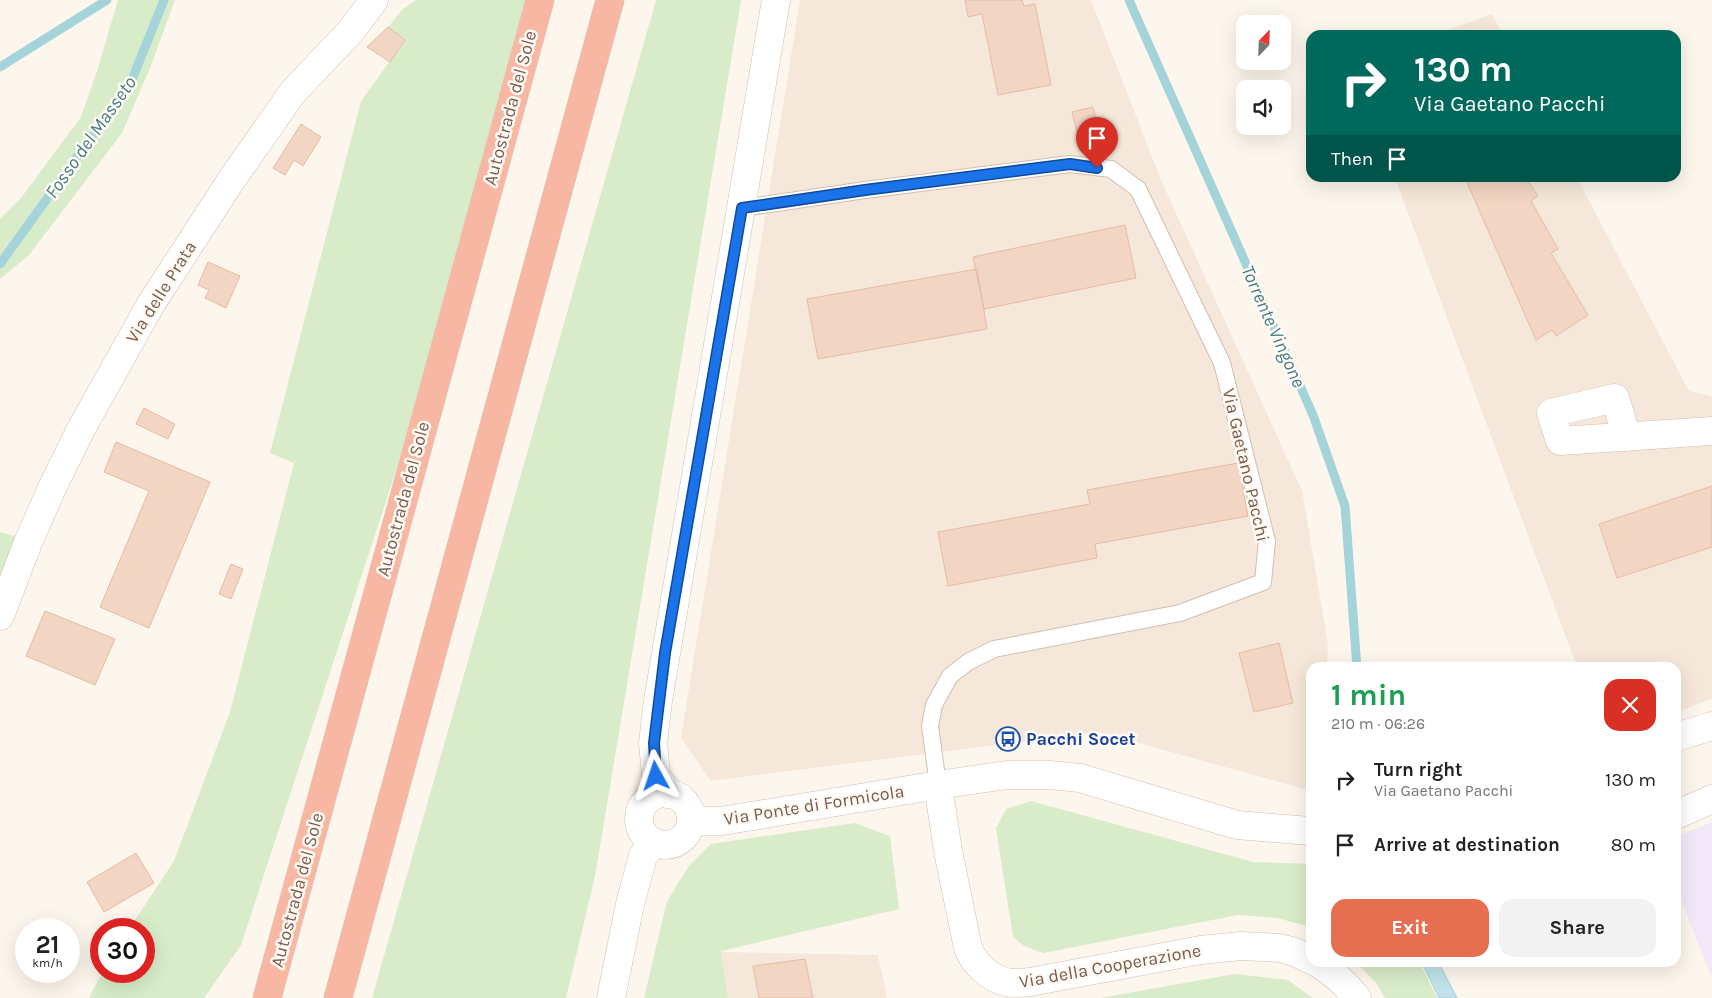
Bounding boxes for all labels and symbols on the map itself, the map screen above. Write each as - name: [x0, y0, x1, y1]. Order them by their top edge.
- north arrow: [1236, 15, 1291, 70]
- street label: Autostrada del Sole: [479, 28, 541, 188]
- water label: Fosso del Masseto: [41, 72, 141, 203]
- pin: [1076, 117, 1118, 168]
- street label: Via delle Prata: [121, 237, 201, 347]
- water label: Torrente Vingone: [1236, 262, 1310, 391]
- street label: Via Gaetano Pacchi: [1218, 386, 1274, 544]
- street label: Autostrada del Sole: [372, 419, 434, 579]
- bus stop icon: Pacchi Socet: [995, 726, 1021, 752]
- place label: Pacchi Socet: [1026, 728, 1136, 750]
- position arrow: [629, 749, 681, 801]
- street label: Via Ponte di Formicola: [722, 780, 906, 830]
- street label: Autostrada del Sole: [266, 810, 328, 970]
- speed limit sign: 30: [90, 918, 155, 983]
- street label: Via della Cooperazione: [1017, 939, 1203, 993]

